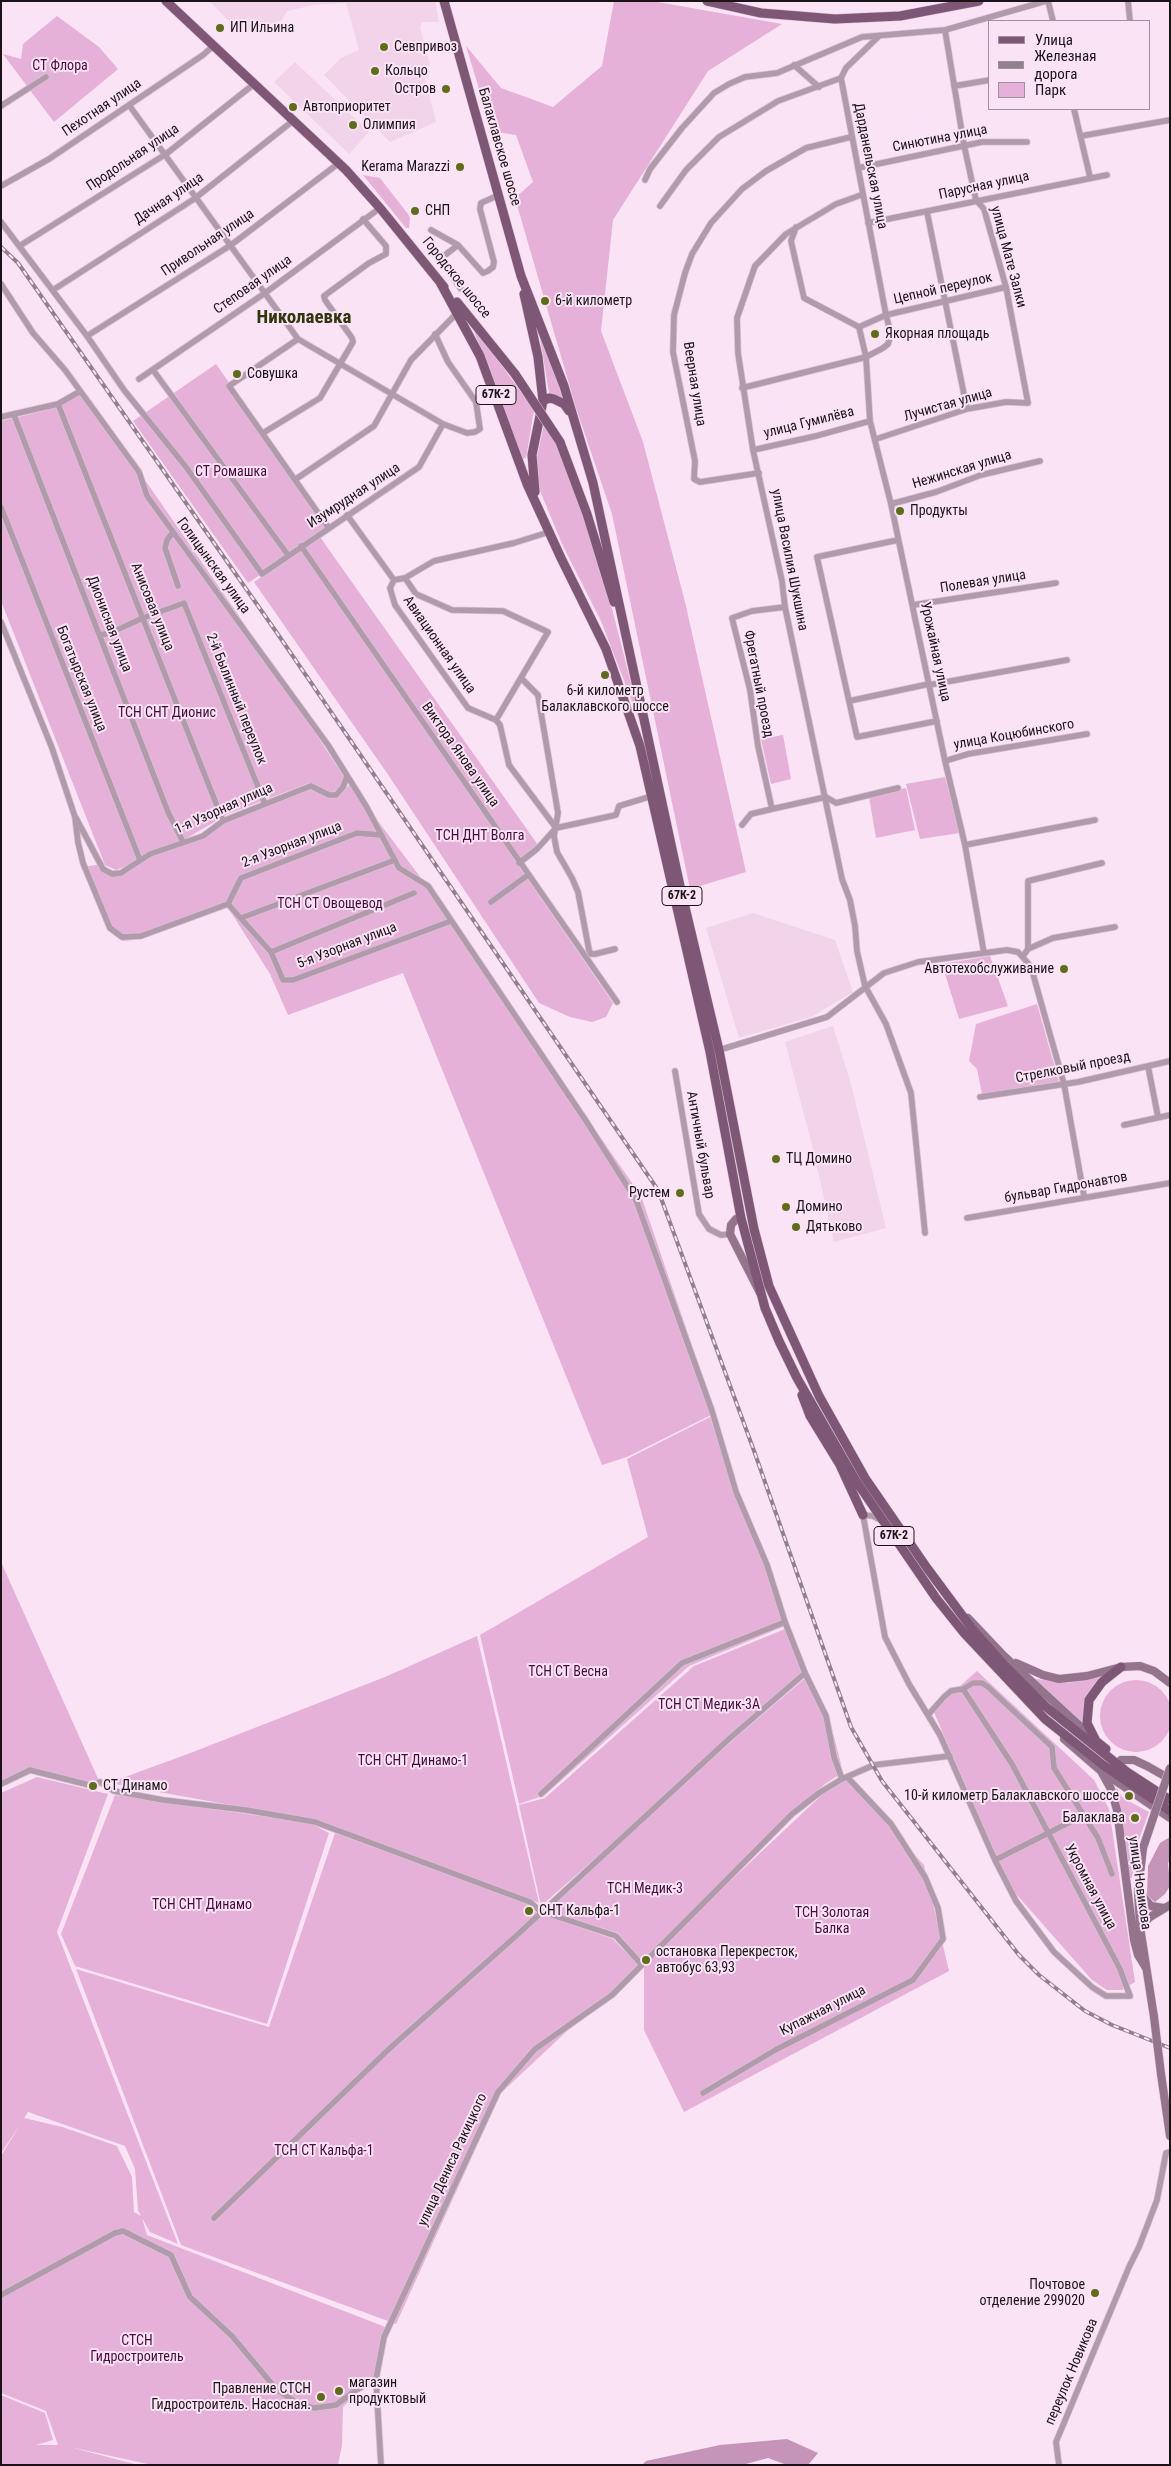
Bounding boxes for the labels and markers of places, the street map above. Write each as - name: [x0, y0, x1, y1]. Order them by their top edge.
- place label: ИП Ильина: [230, 20, 294, 36]
- marker: ИП Ильина: [214, 22, 226, 34]
- place label: Севпривоз: [394, 39, 457, 55]
- marker: Севпривоз: [378, 41, 390, 53]
- place label: Кольцо: [385, 63, 428, 79]
- marker: Кольцо: [369, 65, 381, 77]
- place label: Остров: [394, 81, 436, 97]
- marker: Остров: [440, 83, 452, 95]
- place label: Автоприоритет: [303, 99, 391, 115]
- marker: Автоприоритет: [287, 101, 299, 113]
- place label: Олимпия: [363, 117, 416, 133]
- marker: Олимпия: [347, 119, 359, 131]
- place label: Kerama Marazzi: [361, 159, 450, 175]
- marker: Kerama Marazzi: [454, 161, 466, 173]
- place label: СНП: [425, 203, 450, 219]
- marker: СНП: [409, 205, 421, 217]
- place label: 6-й километр: [555, 293, 632, 309]
- marker: 6-й километр: [539, 295, 551, 307]
- place label: Якорная площадь: [885, 326, 990, 342]
- marker: Якорная площадь: [869, 328, 881, 340]
- place label: Совушка: [247, 366, 298, 382]
- marker: Совушка: [231, 368, 243, 380]
- place label: Продукты: [910, 503, 968, 519]
- marker: Продукты: [894, 505, 906, 517]
- marker: 6-й километр Балаклавского шоccе: [599, 669, 611, 681]
- place label: 6-й километр Балаклавского шоccе: [541, 683, 669, 716]
- place label: Автотехобслуживание: [924, 961, 1054, 977]
- marker: Автотехобслуживание: [1058, 963, 1070, 975]
- place label: ТЦ Домино: [786, 1151, 852, 1167]
- marker: ТЦ Домино: [770, 1153, 782, 1165]
- place label: Рустем: [629, 1185, 670, 1201]
- marker: Рустем: [674, 1187, 686, 1199]
- place label: Домино: [796, 1199, 843, 1215]
- marker: Домино: [780, 1201, 792, 1213]
- place label: Дятьково: [806, 1219, 862, 1235]
- marker: Дятьково: [790, 1221, 802, 1233]
- place label: СТ Динамо: [103, 1778, 168, 1794]
- marker: СТ Динамо: [87, 1780, 99, 1792]
- place label: 10-й километр Балаклавского шоссе: [904, 1788, 1119, 1804]
- marker: 10-й километр Балаклавского шоссе: [1123, 1790, 1135, 1802]
- place label: Балаклава: [1062, 1810, 1125, 1826]
- marker: Балаклава: [1129, 1812, 1141, 1824]
- place label: СНТ Кальфа-1: [539, 1903, 620, 1919]
- marker: СНТ Кальфа-1: [523, 1905, 535, 1917]
- place label: остановка Перекресток, автобус 63,93: [656, 1944, 797, 1976]
- marker: остановка Перекресток, автобус 63,93: [640, 1954, 652, 1966]
- place label: Почтовое отделение 299020: [979, 2277, 1085, 2310]
- marker: Почтовое отделение 299020: [1089, 2287, 1101, 2299]
- place label: магазин продуктовый: [349, 2375, 426, 2408]
- place label: Правление СТСН Гидростроитель. Насосная.: [151, 2381, 311, 2414]
- marker: магазин продуктовый: [333, 2385, 345, 2397]
- marker: Правление СТСН Гидростроитель. Насосная.: [315, 2391, 327, 2403]

